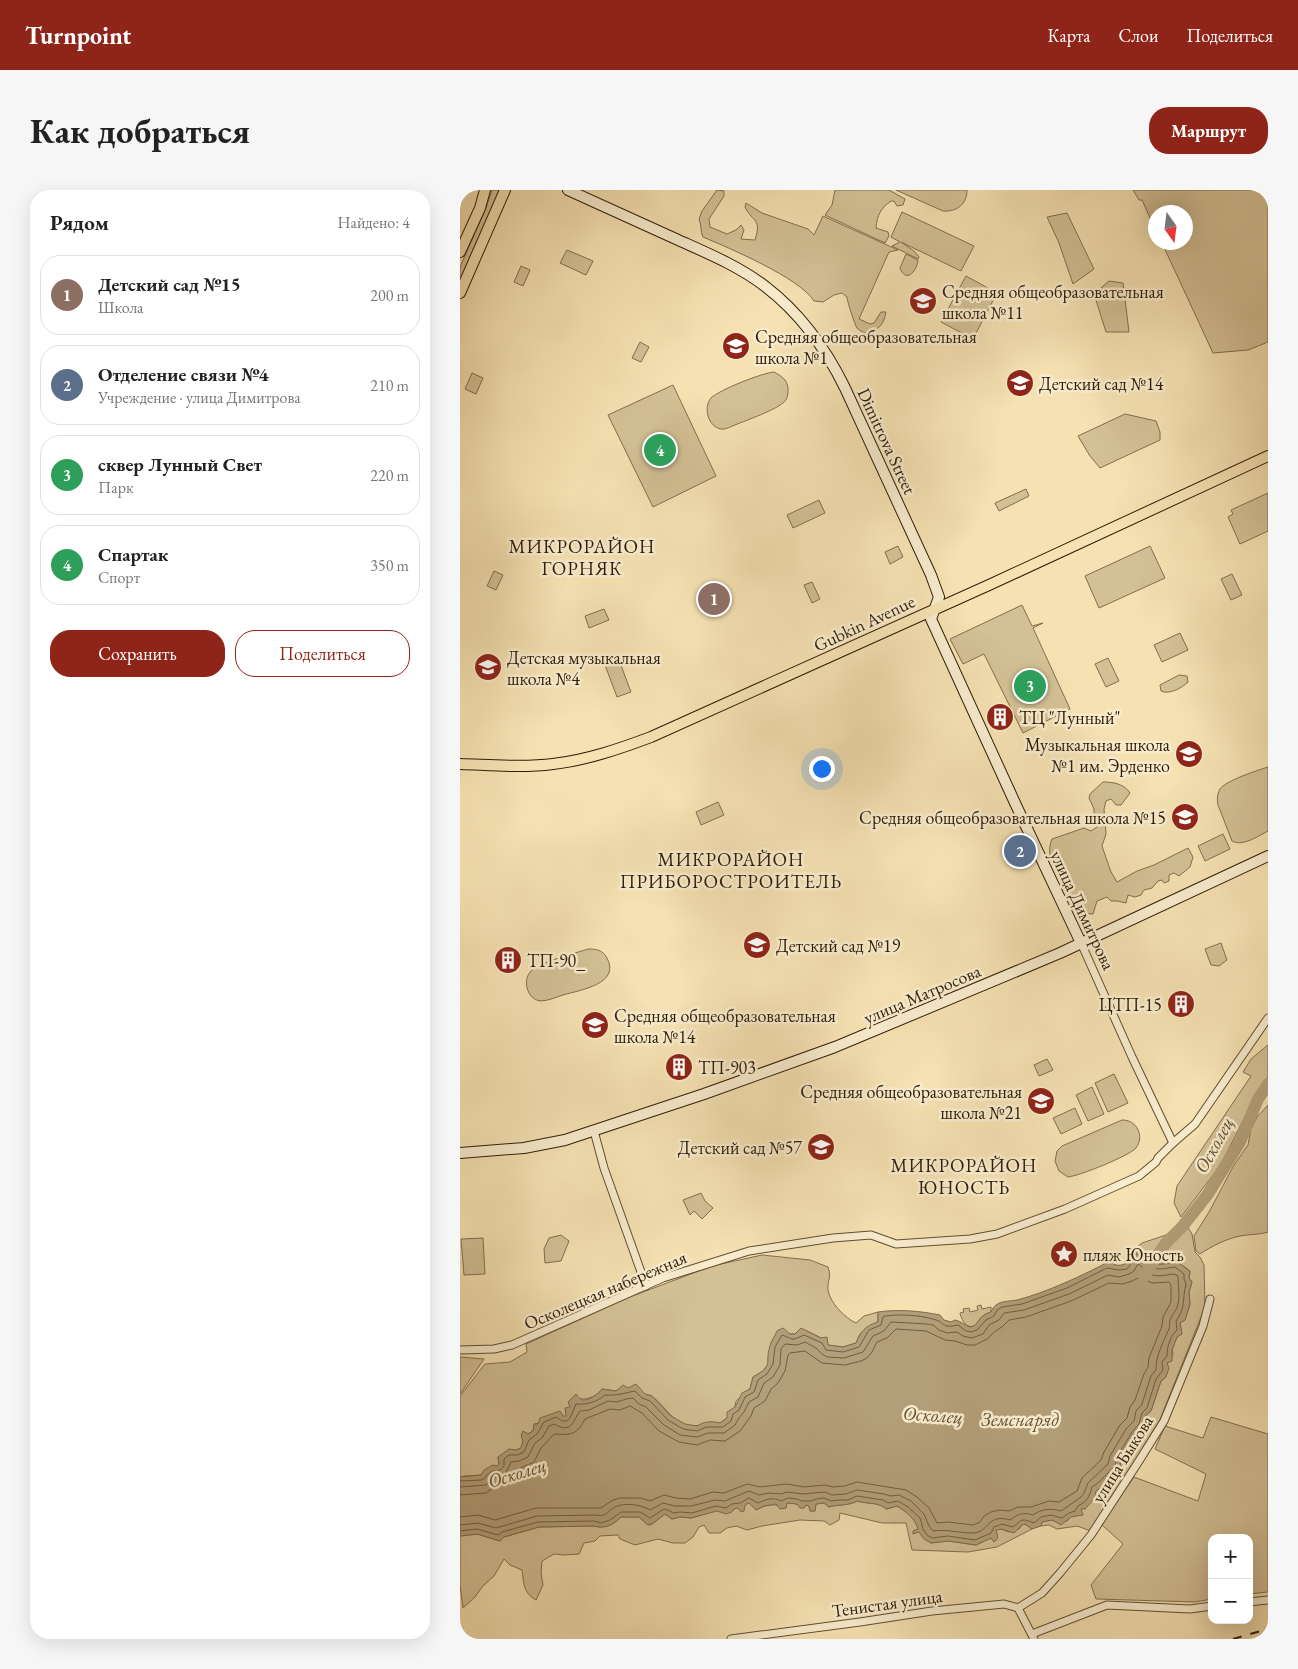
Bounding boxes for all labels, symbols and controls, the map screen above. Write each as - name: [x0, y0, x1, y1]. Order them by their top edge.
- text: Turnpoint: [25, 20, 131, 51]
- text: Карта: [1048, 24, 1091, 47]
- text: Слои: [1119, 24, 1158, 47]
- text: Поделиться: [1186, 24, 1273, 47]
- button: Маршрут: [1149, 107, 1268, 154]
- text: Как добраться: [30, 108, 250, 153]
- north arrow: [1148, 205, 1193, 250]
- text: Рядом: [50, 209, 109, 236]
- text: Найдено: 4: [338, 212, 410, 233]
- text: Детский сад №15: [98, 272, 241, 297]
- place label: Cредняя общеобразовательная школа №11: [942, 280, 1164, 324]
- text: 1: [63, 285, 71, 306]
- text: 200 m: [370, 285, 409, 306]
- school or university icon: Cредняя общеобразовательная школа №11: [908, 286, 938, 316]
- text: Школа: [98, 297, 143, 318]
- place label: Средняя общеобразовательная школа №1: [755, 325, 977, 369]
- school or university icon: Средняя общеобразовательная школа №1: [721, 331, 751, 361]
- text: Отделение связи №4: [98, 362, 269, 387]
- school or university icon: Детский сад №14: [1005, 368, 1035, 398]
- place label: Детский сад №14: [1039, 372, 1164, 395]
- text: 2: [63, 375, 71, 396]
- text: 210 m: [370, 375, 409, 396]
- street label: Dimitrova Street: [852, 384, 922, 498]
- text: Учреждение · улица Димитрова: [98, 387, 301, 408]
- pin: 4: [644, 431, 676, 469]
- text: сквер Лунный Свет: [98, 452, 262, 477]
- text: 3: [63, 465, 71, 486]
- text: 220 m: [370, 465, 409, 486]
- text: Парк: [98, 477, 134, 498]
- district label: МИКРОРАЙОН ГОРНЯК: [509, 534, 656, 581]
- text: Спартак: [98, 542, 168, 567]
- text: 4: [63, 555, 71, 576]
- text: 350 m: [370, 555, 409, 576]
- text: Спорт: [98, 567, 140, 588]
- pin: 1: [698, 580, 730, 618]
- street label: Gubkin Avenue: [810, 589, 918, 657]
- button: Сохранить: [50, 630, 225, 677]
- button: Поделиться: [235, 630, 410, 677]
- place label: Детская музыкальная школа №4: [507, 646, 661, 690]
- school or university icon: Детская музыкальная школа №4: [473, 652, 503, 682]
- pin: 3: [1014, 667, 1046, 705]
- building icon: ТЦ "Лунный": [985, 702, 1015, 732]
- place label: ТЦ "Лунный": [1019, 706, 1120, 729]
- place label: Музыкальная школа №1 им. Эрденко: [1025, 733, 1171, 777]
- school or university icon: Музыкальная школа №1 им. Эрденко: [1174, 739, 1204, 769]
- your location: [809, 756, 835, 782]
- school or university icon: Средняя общеобразовательная школа №15: [1170, 802, 1200, 832]
- place label: Средняя общеобразовательная школа №15: [859, 806, 1166, 829]
- pin: 2: [1004, 832, 1036, 870]
- district label: МИКРОРАЙОН ПРИБОРОСТРОИТЕЛЬ: [620, 847, 842, 894]
- street label: улица Димитрова: [1045, 847, 1121, 974]
- school or university icon: Детский сад №19: [742, 930, 772, 960]
- place label: Детский сад №19: [776, 934, 901, 957]
- building icon: ТП-90_: [493, 945, 523, 975]
- place label: ТП-90_: [527, 949, 586, 972]
- street label: улица Матросова: [860, 959, 985, 1029]
- building icon: ЦТП-15: [1166, 989, 1196, 1019]
- place label: ЦТП-15: [1099, 993, 1162, 1016]
- place label: Средняя общеобразовательная школа №14: [614, 1004, 836, 1048]
- school or university icon: Средняя общеобразовательная школа №14: [580, 1010, 610, 1040]
- building icon: ТП-903: [664, 1052, 694, 1082]
- place label: ТП-903: [698, 1056, 756, 1079]
- place label: Средняя общеобразовательная школа №21: [800, 1080, 1022, 1124]
- school or university icon: Средняя общеобразовательная школа №21: [1026, 1086, 1056, 1116]
- water label: Осколец: [1189, 1113, 1239, 1177]
- school or university icon: Детский сад №57: [806, 1132, 836, 1162]
- place label: Детский сад №57: [678, 1136, 802, 1159]
- district label: МИКРОРАЙОН ЮНОСТЬ: [891, 1153, 1038, 1200]
- place icon: пляж Юность: [1049, 1239, 1079, 1269]
- place label: пляж Юность: [1083, 1243, 1184, 1266]
- street label: Осколецкая набережная: [520, 1245, 690, 1335]
- water label: Осколец: [902, 1400, 964, 1430]
- water label: Земснаряд: [981, 1407, 1059, 1432]
- street label: улица Быкова: [1086, 1410, 1158, 1507]
- water label: Осколец: [485, 1452, 549, 1494]
- map controls: [1208, 1534, 1253, 1624]
- button: +: [1208, 1534, 1253, 1579]
- button: −: [1208, 1579, 1253, 1624]
- street label: Тенистая улица: [830, 1584, 945, 1622]

